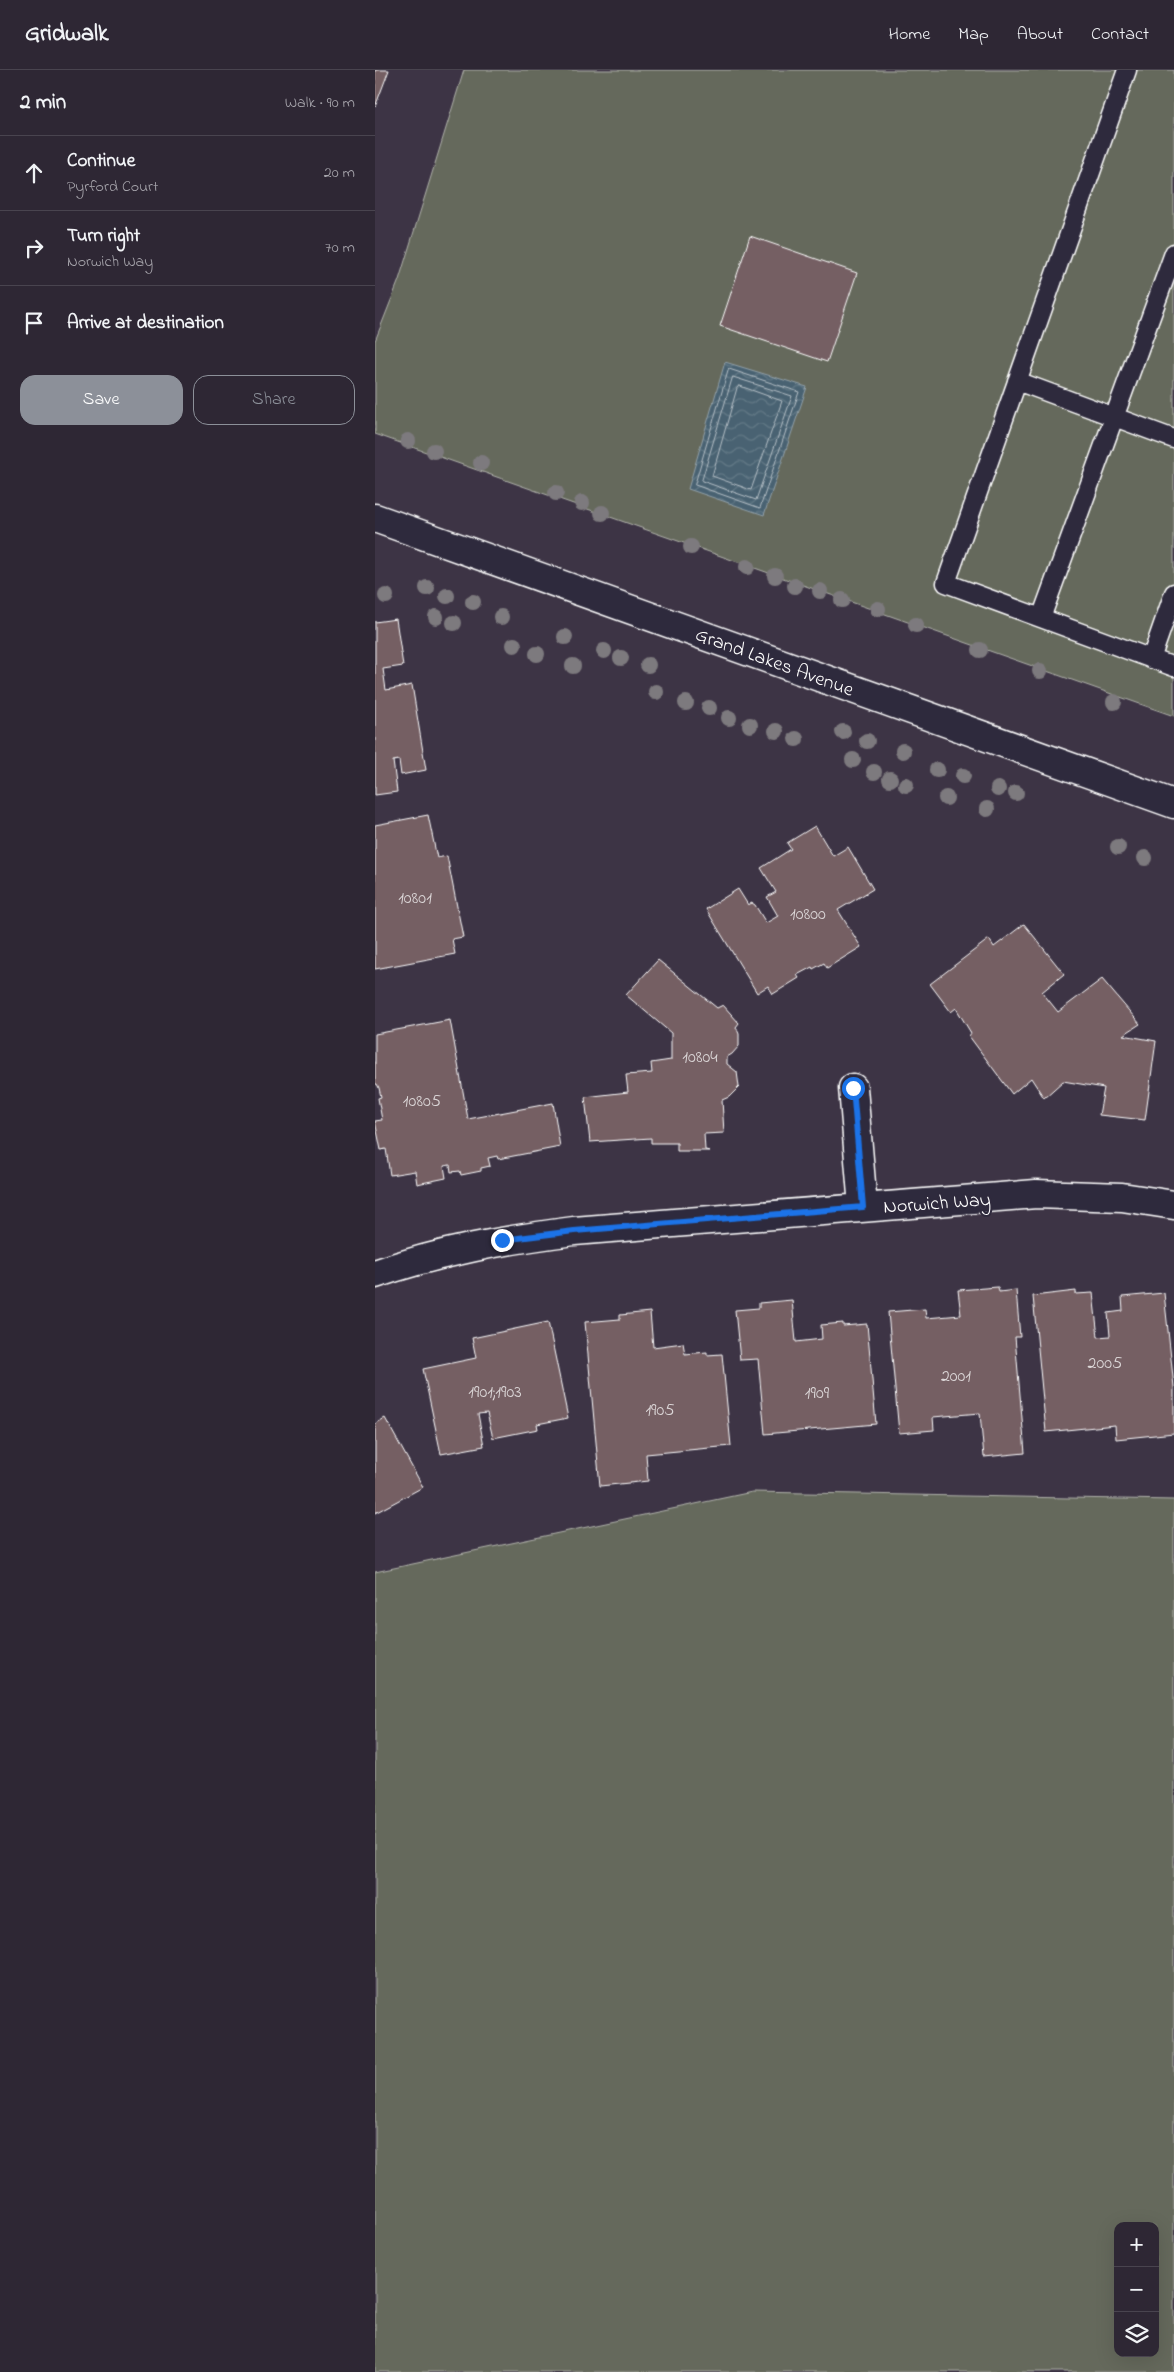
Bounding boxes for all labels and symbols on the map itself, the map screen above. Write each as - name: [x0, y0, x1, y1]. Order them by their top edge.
- street label: Grand Lakes Avenue: [691, 621, 857, 705]
- house number: 10801: [398, 886, 432, 912]
- house number: 10800: [790, 902, 826, 928]
- house number: 10804: [682, 1045, 718, 1071]
- route start: [842, 1077, 865, 1100]
- house number: 10805: [403, 1089, 441, 1115]
- street label: Norwich Way: [882, 1186, 992, 1223]
- route end: [491, 1229, 514, 1252]
- house number: 2005: [1088, 1351, 1122, 1377]
- house number: 2001: [941, 1364, 971, 1390]
- house number: 1901;1903: [468, 1380, 522, 1406]
- house number: 1909: [805, 1381, 830, 1407]
- house number: 1905: [645, 1398, 675, 1424]

